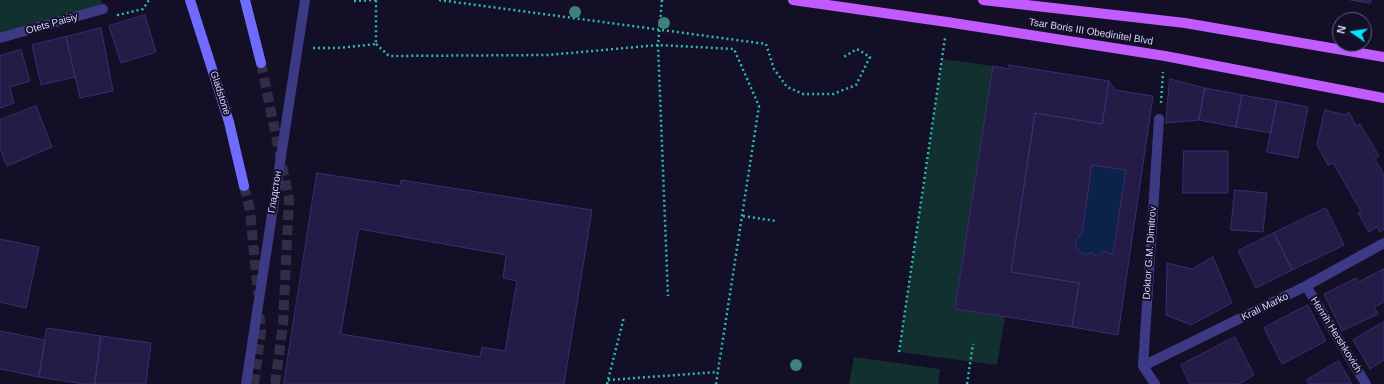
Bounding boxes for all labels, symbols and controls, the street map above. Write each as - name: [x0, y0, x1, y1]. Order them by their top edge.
- street label: Otets Paisiy: [25, 11, 79, 37]
- north arrow: [1332, 12, 1372, 52]
- street label: Tsar Boris III Obedinitel Blvd: [1028, 16, 1154, 48]
- text: N: [1335, 24, 1348, 35]
- street label: Gladstone: [207, 69, 233, 117]
- street label: Гладстон: [266, 170, 284, 214]
- street label: Doktor G.M. Dimitrov: [1141, 206, 1159, 300]
- street label: Krali Marko: [1240, 291, 1290, 323]
- street label: Henrih Hershkovich: [1308, 295, 1364, 375]

